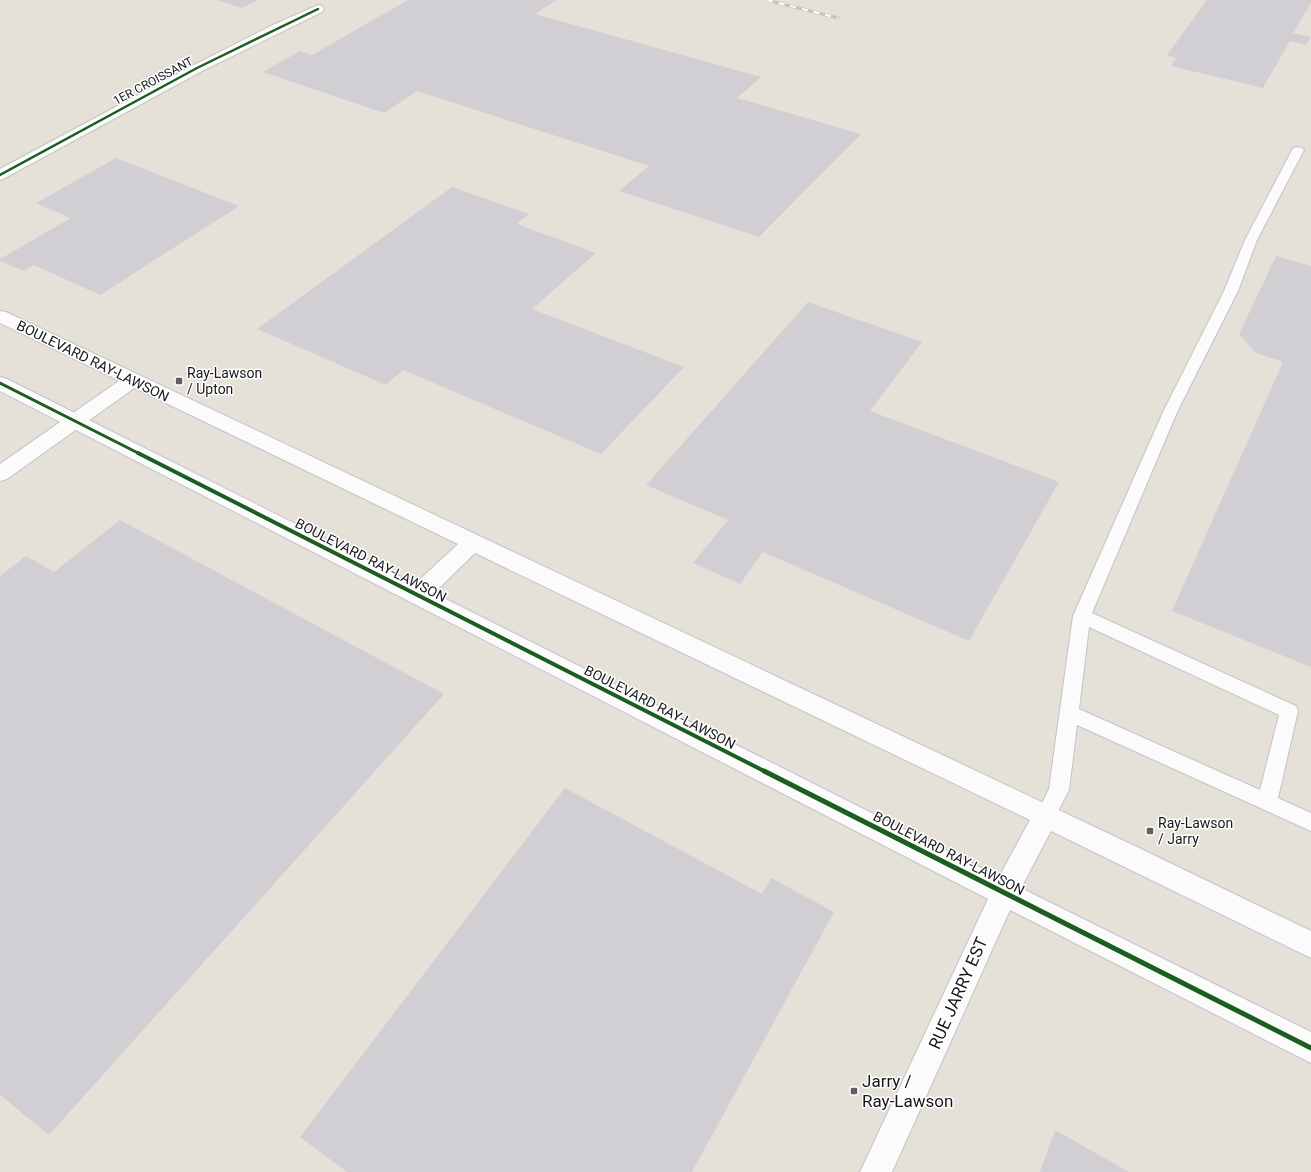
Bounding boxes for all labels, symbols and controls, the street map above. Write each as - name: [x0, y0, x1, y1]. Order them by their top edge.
- street label: 1ER CROISSANT: [111, 54, 195, 108]
- street label: BOULEVARD RAY-LAWSON: [14, 317, 172, 405]
- place label: Ray-Lawson / Upton: [187, 365, 262, 397]
- marker: Ray-Lawson / Upton: [174, 376, 184, 386]
- street label: BOULEVARD RAY-LAWSON: [293, 515, 449, 605]
- street label: BOULEVARD RAY-LAWSON: [582, 662, 738, 752]
- street label: BOULEVARD RAY-LAWSON: [871, 808, 1027, 898]
- place label: Ray-Lawson / Jarry: [1158, 815, 1233, 847]
- marker: Ray-Lawson / Jarry: [1145, 826, 1155, 836]
- street label: RUE JARRY EST: [924, 934, 992, 1052]
- place label: Jarry / Ray-Lawson: [862, 1071, 953, 1111]
- marker: Jarry / Ray-Lawson: [849, 1086, 859, 1096]

